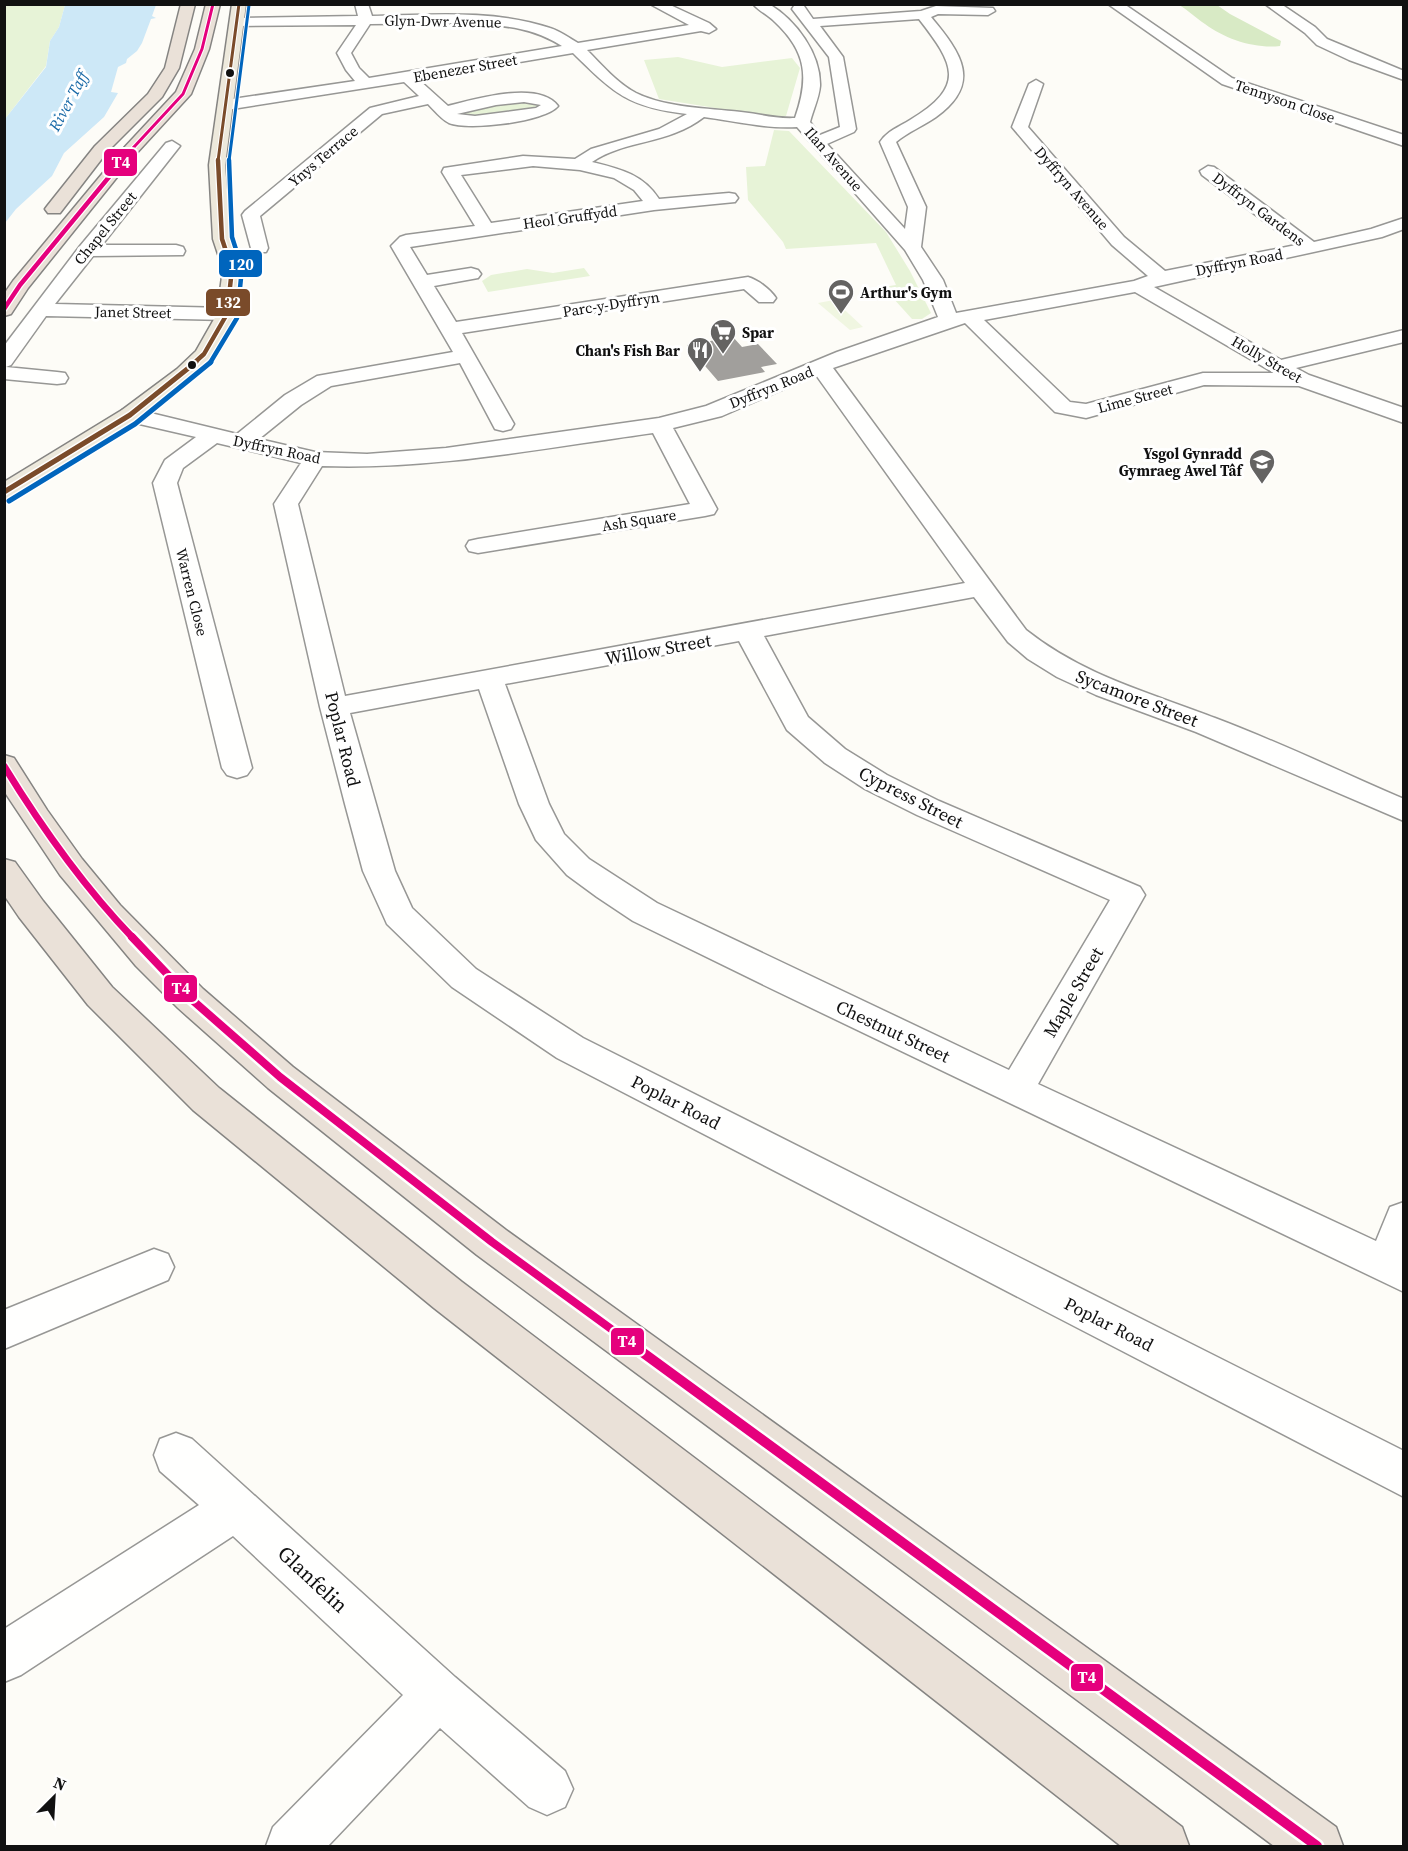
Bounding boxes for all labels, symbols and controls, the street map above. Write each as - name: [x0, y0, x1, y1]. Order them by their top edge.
- street label: Glyn-Dwr Avenue: [384, 9, 502, 33]
- street label: Ebenezer Street: [411, 49, 519, 87]
- water label: River Taff: [43, 65, 94, 136]
- unlabelled marker: [224, 67, 236, 79]
- street label: Tennyson Close: [1232, 74, 1338, 128]
- street label: Ynys Terrace: [284, 120, 363, 191]
- street label: Ilan Avenue: [800, 122, 868, 196]
- street label: Dyffryn Avenue: [1030, 142, 1114, 234]
- line badge: T4: [103, 148, 138, 177]
- text: T4: [112, 151, 131, 173]
- street label: Dyffryn Gardens: [1208, 167, 1310, 251]
- street label: Chapel Street: [69, 187, 141, 269]
- street label: Heol Gruffydd: [522, 200, 619, 234]
- street label: Dyffryn Road: [1193, 243, 1285, 281]
- line badge: 120: [218, 249, 263, 278]
- text: 120: [228, 253, 254, 275]
- sports icon: Arthur's Gym: [826, 277, 856, 315]
- place label: Arthur's Gym: [860, 282, 953, 303]
- street label: Parc-y-Dyffryn: [561, 286, 661, 322]
- line badge: 132: [205, 288, 251, 317]
- text: 132: [215, 291, 241, 313]
- street label: Janet Street: [93, 301, 172, 323]
- supermarket icon: Spar: [708, 317, 738, 355]
- place label: Spar: [742, 322, 774, 343]
- street label: Holly Street: [1228, 330, 1306, 388]
- restaurant icon: Chan's Fish Bar: [685, 335, 715, 373]
- place label: Chan's Fish Bar: [576, 340, 680, 361]
- unlabelled marker: [186, 359, 198, 371]
- street label: Dyffryn Road: [726, 360, 817, 413]
- street label: Lime Street: [1095, 378, 1175, 418]
- street label: Dyffryn Road: [231, 429, 323, 469]
- place label: Ysgol Gynradd Gymraeg Awel Tâf: [1119, 443, 1244, 481]
- school or university icon: Ysgol Gynradd Gymraeg Awel Tâf: [1247, 447, 1277, 485]
- street label: Ash Square: [600, 504, 678, 536]
- street label: Warren Close: [171, 546, 213, 639]
- street label: Willow Street: [603, 627, 713, 671]
- street label: Sycamore Street: [1072, 663, 1202, 733]
- street label: Poplar Road: [319, 689, 367, 789]
- street label: Cypress Street: [855, 760, 968, 834]
- street label: Maple Street: [1037, 942, 1109, 1042]
- line badge: T4: [163, 974, 198, 1003]
- text: T4: [172, 977, 191, 999]
- street label: Chestnut Street: [832, 994, 954, 1068]
- street label: Poplar Road: [627, 1069, 725, 1135]
- street label: Poplar Road: [1060, 1291, 1158, 1357]
- line badge: T4: [610, 1327, 645, 1356]
- text: T4: [618, 1330, 637, 1352]
- street label: Glanfelin: [271, 1539, 355, 1619]
- line badge: T4: [1070, 1663, 1104, 1692]
- text: T4: [1078, 1666, 1097, 1688]
- north arrow: [24, 1767, 84, 1827]
- text: N: [50, 1771, 70, 1796]

